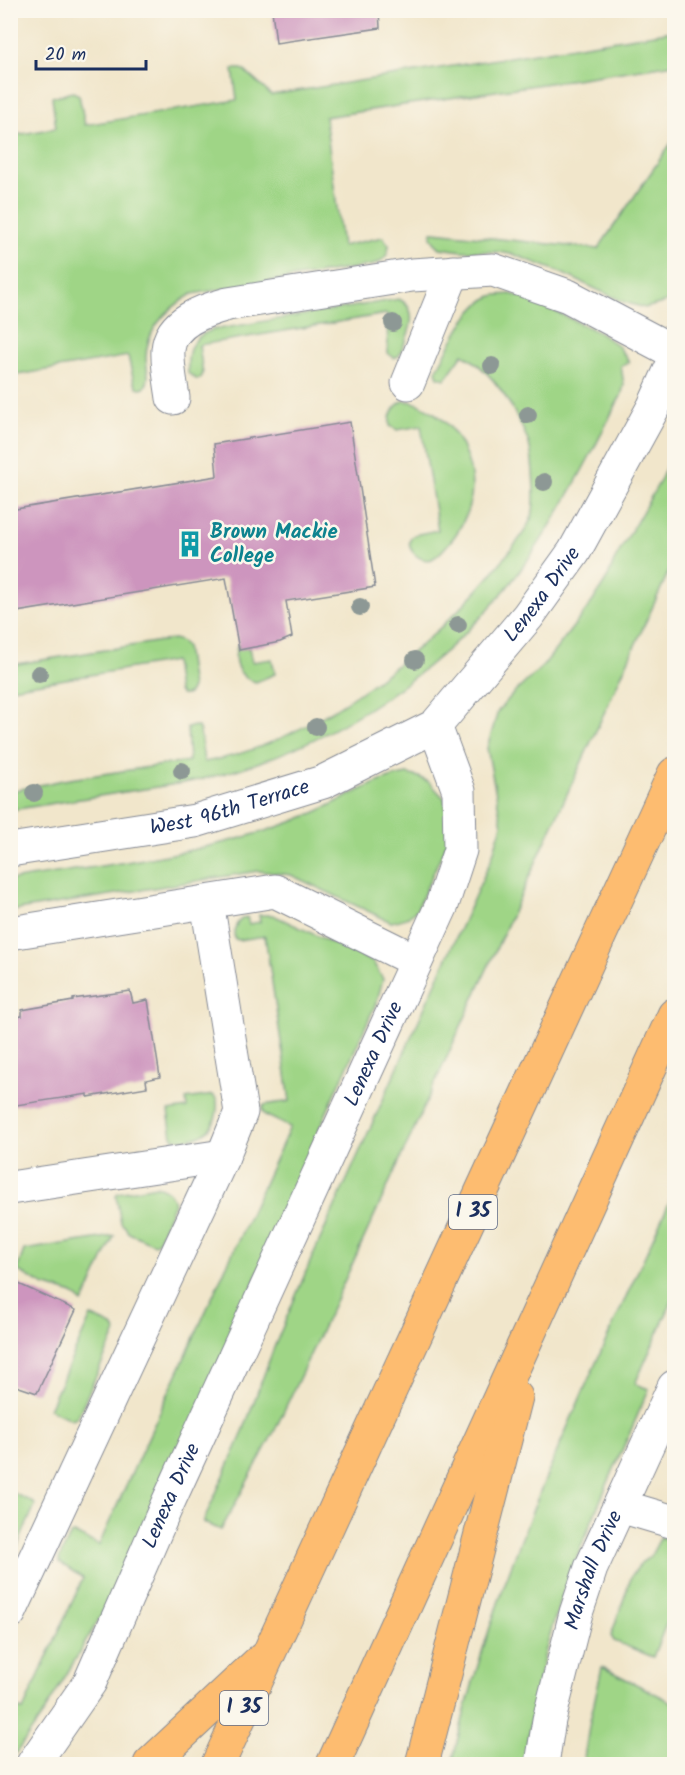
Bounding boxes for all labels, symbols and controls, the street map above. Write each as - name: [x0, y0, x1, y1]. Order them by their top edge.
- scale bar: [36, 33, 146, 71]
- text: 20 m: [45, 41, 86, 70]
- place label: Brown Mackie College: [210, 516, 338, 573]
- building icon: Brown Mackie College: [175, 529, 205, 559]
- street label: Lenexa Drive: [496, 539, 590, 650]
- street label: West 96th Terrace: [148, 770, 314, 844]
- street label: Lenexa Drive: [335, 995, 412, 1112]
- road number: I 35: [449, 1195, 497, 1229]
- street label: Lenexa Drive: [133, 1437, 210, 1554]
- street label: Marshall Drive: [556, 1505, 632, 1633]
- road number: I 35: [220, 1691, 268, 1725]

